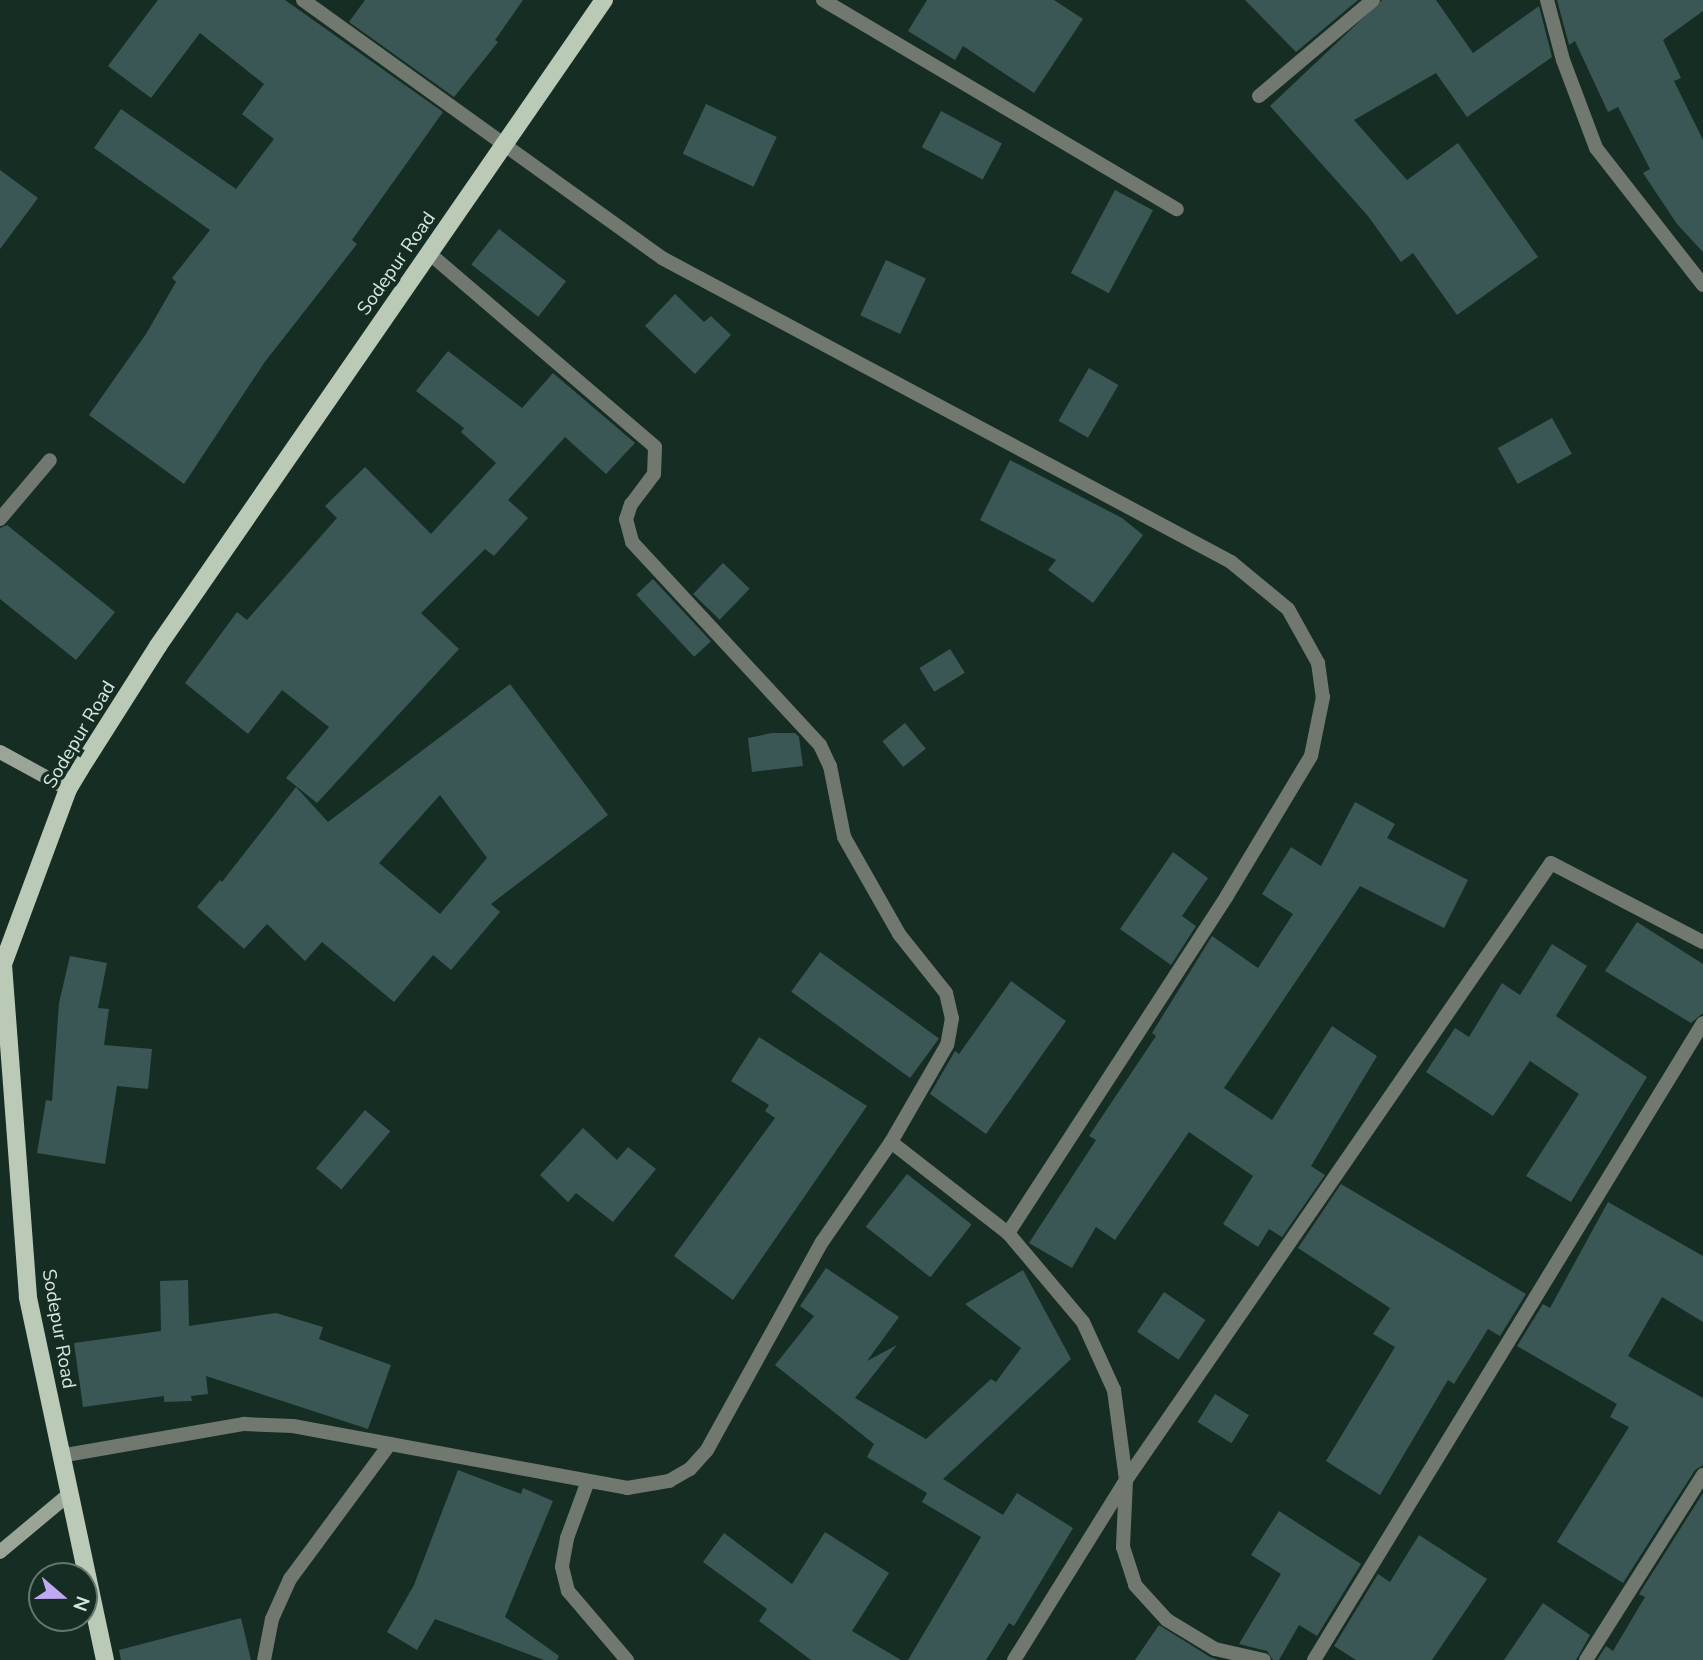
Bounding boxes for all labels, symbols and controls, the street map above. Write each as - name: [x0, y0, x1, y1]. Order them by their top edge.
- street label: Sodepur Road: [353, 208, 441, 320]
- street label: Sodepur Road: [39, 677, 121, 793]
- street label: Sodepur Road: [36, 1267, 80, 1391]
- north arrow: [28, 1562, 98, 1632]
- text: N: [66, 1592, 96, 1615]

